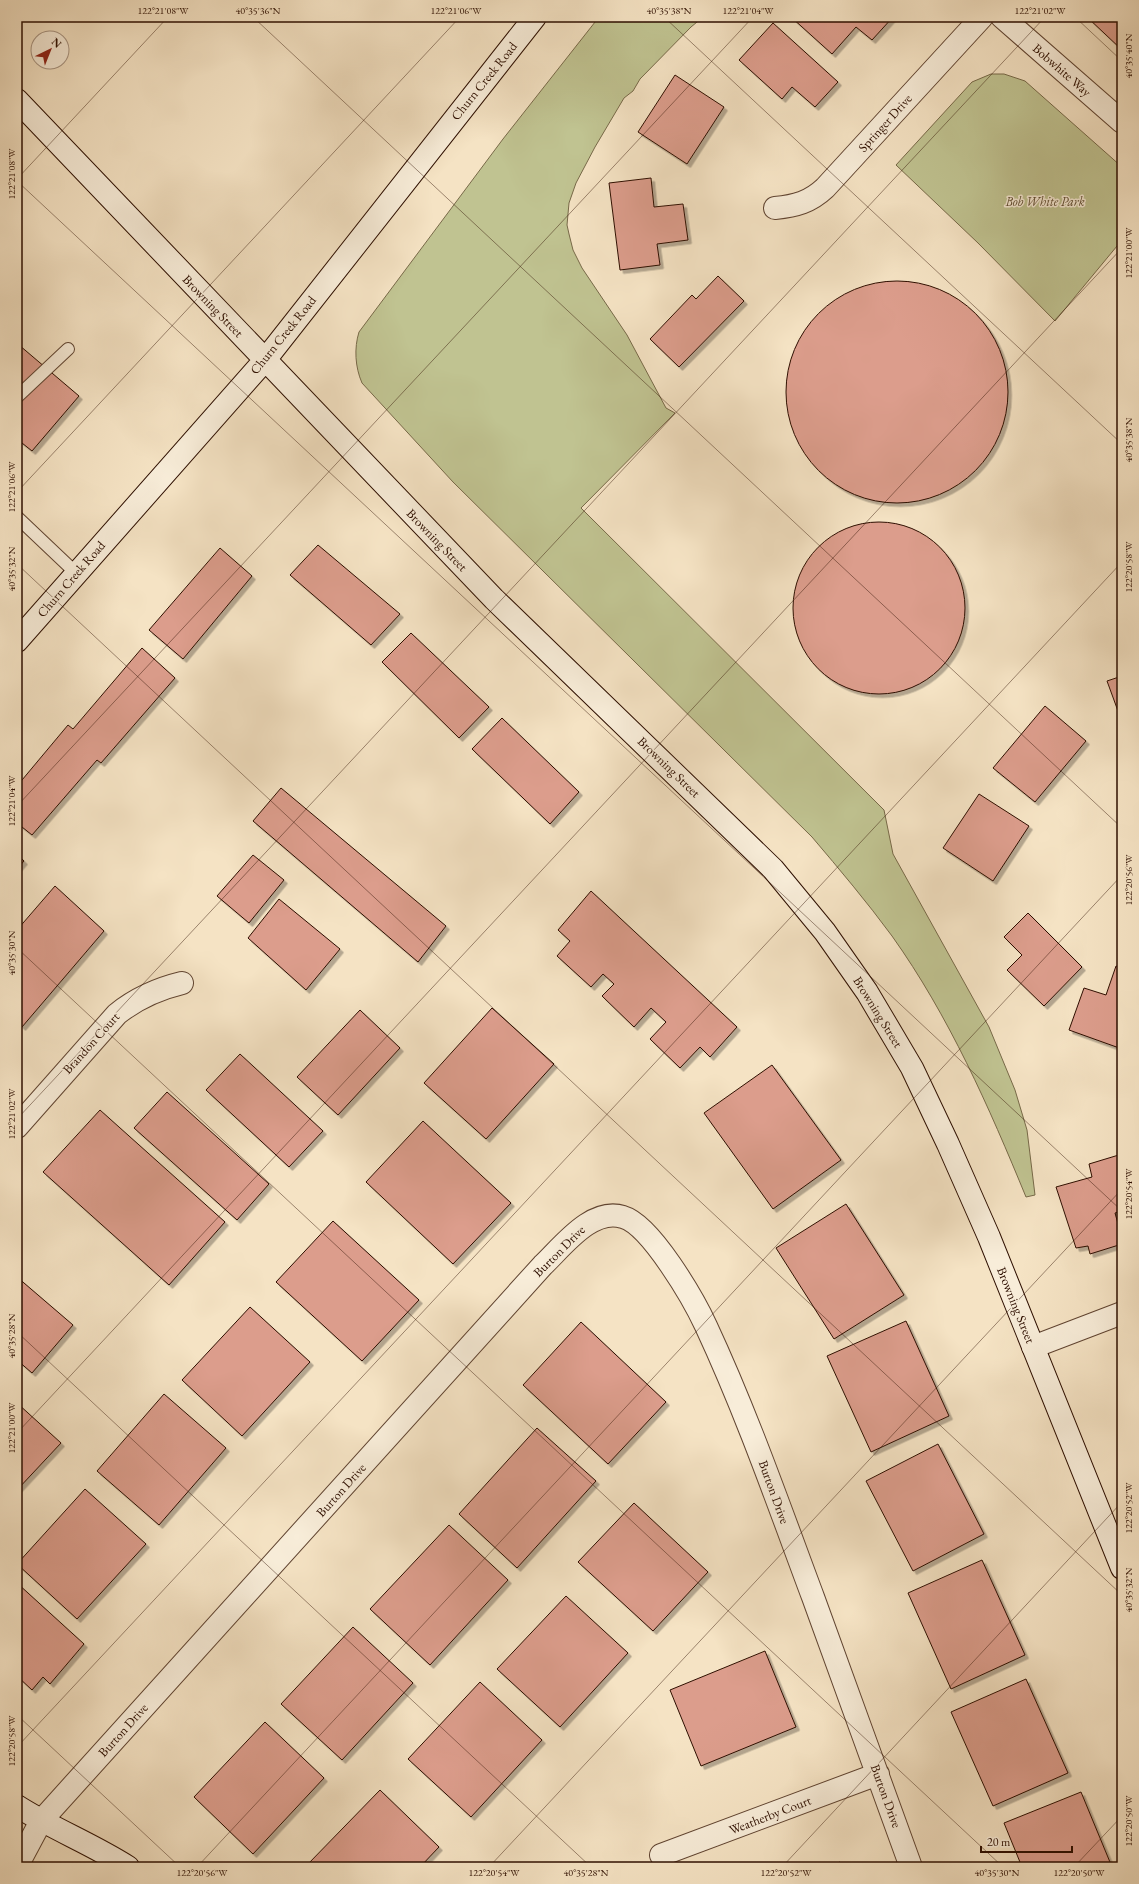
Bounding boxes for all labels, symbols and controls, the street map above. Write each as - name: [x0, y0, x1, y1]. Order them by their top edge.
- text: 122°21'08"W: [138, 4, 189, 17]
- text: 40°35'36"N: [236, 4, 281, 17]
- text: 122°21'06"W: [431, 4, 482, 17]
- text: 40°35'38"N: [647, 4, 692, 17]
- text: 122°21'04"W: [723, 4, 774, 17]
- text: 122°21'02"W: [1015, 4, 1066, 17]
- north arrow: [30, 30, 70, 70]
- text: 40°35'40"N: [1122, 33, 1135, 78]
- text: N: [49, 35, 65, 51]
- street label: Churn Creek Road: [447, 38, 521, 124]
- street label: Bobwhite Way: [1029, 40, 1095, 100]
- street label: Springer Drive: [854, 90, 916, 156]
- text: 122°21'08"W: [5, 148, 18, 199]
- park label: Bob White Park: [1004, 193, 1085, 210]
- text: 122°21'00"W: [1122, 227, 1135, 278]
- street label: Browning Street: [179, 271, 247, 341]
- street label: Churn Creek Road: [246, 292, 320, 378]
- text: 40°35'38"N: [1122, 417, 1135, 462]
- text: 122°21'06"W: [5, 461, 18, 512]
- street label: Browning Street: [403, 505, 471, 575]
- street label: Churn Creek Road: [33, 537, 109, 621]
- text: 122°20'58"W: [1122, 541, 1135, 592]
- text: 40°35'32"N: [5, 546, 18, 591]
- street label: Browning Street: [634, 733, 704, 801]
- text: 122°21'04"W: [5, 775, 18, 826]
- text: 122°20'56"W: [1122, 854, 1135, 905]
- text: 40°35'30"N: [5, 930, 18, 975]
- street label: Browning Street: [849, 973, 907, 1051]
- street label: Brandon Court: [59, 1009, 123, 1077]
- text: 122°21'02"W: [5, 1088, 18, 1139]
- text: 122°20'54"W: [1122, 1168, 1135, 1219]
- street label: Burton Drive: [529, 1221, 589, 1281]
- street label: Browning Street: [993, 1264, 1039, 1346]
- text: 40°35'28"N: [5, 1313, 18, 1358]
- text: 122°21'00"W: [5, 1402, 18, 1453]
- street label: Burton Drive: [755, 1458, 793, 1526]
- street label: Burton Drive: [312, 1460, 370, 1520]
- text: 122°20'52"W: [1122, 1482, 1135, 1533]
- text: 40°35'32"N: [1122, 1567, 1135, 1612]
- street label: Burton Drive: [94, 1700, 152, 1760]
- text: 122°20'58"W: [5, 1715, 18, 1766]
- street label: Burton Drive: [867, 1762, 905, 1830]
- street label: Weatherby Court: [726, 1792, 814, 1838]
- text: 122°20'50"W: [1122, 1795, 1135, 1846]
- scale bar: [981, 1828, 1072, 1854]
- text: 20 m: [987, 1834, 1011, 1850]
- text: 122°20'56"W: [177, 1866, 228, 1879]
- text: 122°20'54"W: [469, 1866, 520, 1879]
- text: 40°35'28"N: [564, 1866, 609, 1879]
- text: 122°20'52"W: [761, 1866, 812, 1879]
- text: 40°35'30"N: [975, 1866, 1020, 1879]
- text: 122°20'50"W: [1054, 1866, 1105, 1879]

